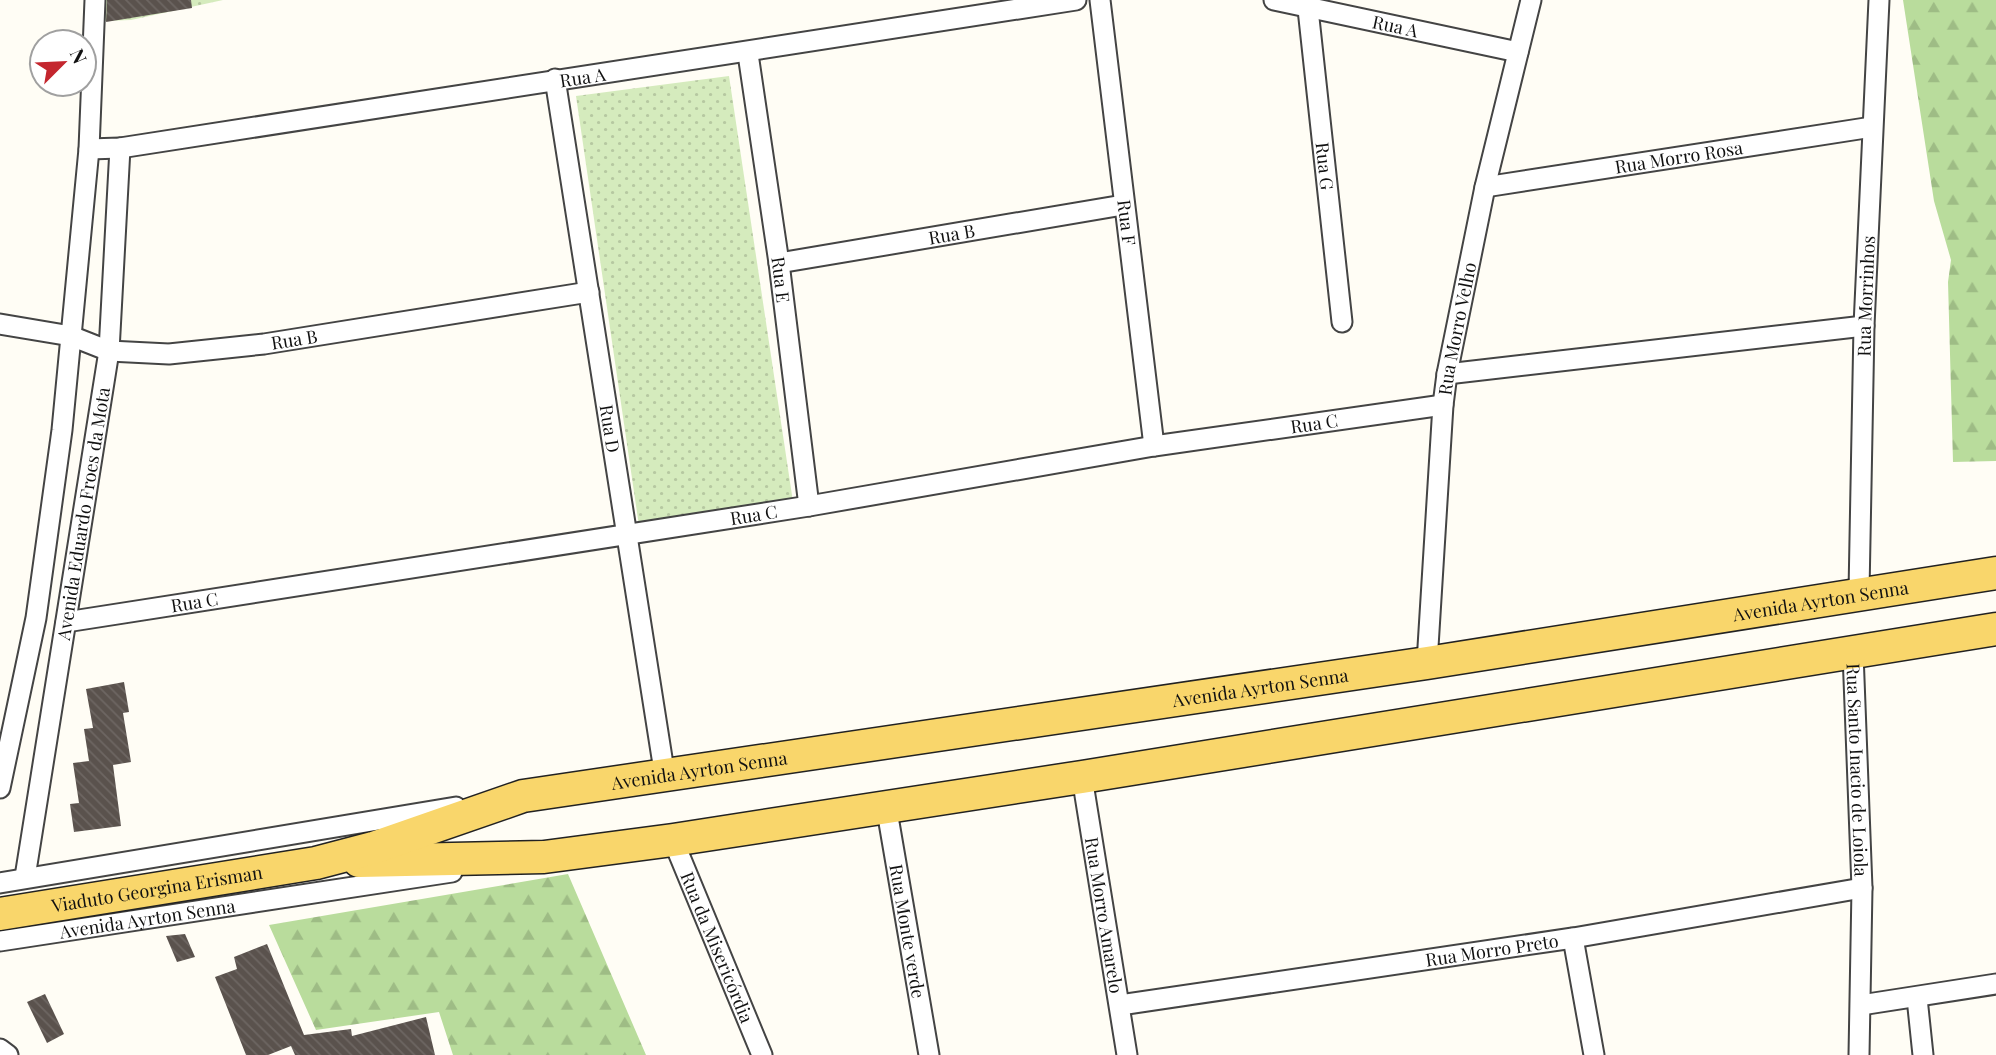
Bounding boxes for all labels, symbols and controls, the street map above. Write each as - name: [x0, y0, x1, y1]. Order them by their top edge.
- street label: Rua A: [1370, 9, 1421, 43]
- north arrow: [28, 28, 98, 98]
- text: N: [65, 44, 94, 67]
- street label: Rua A: [558, 62, 608, 92]
- street label: Rua Morro Rosa: [1613, 135, 1744, 179]
- street label: Rua G: [1311, 141, 1340, 192]
- street label: Rua F: [1112, 198, 1142, 246]
- street label: Rua B: [927, 218, 977, 250]
- street label: Rua Morrinhos: [1851, 235, 1880, 357]
- street label: Rua E: [766, 255, 796, 304]
- street label: Rua Morro Velho: [1432, 260, 1481, 397]
- street label: Rua B: [269, 324, 319, 355]
- street label: Avenida Eduardo Froes da Mota: [51, 385, 115, 643]
- street label: Rua D: [594, 403, 626, 454]
- street label: Rua C: [1289, 408, 1340, 439]
- street label: Rua C: [728, 499, 779, 530]
- street label: Avenida Ayrton Senna: [1730, 575, 1910, 627]
- street label: Rua C: [169, 586, 220, 617]
- street label: Avenida Ayrton Senna: [1170, 663, 1350, 712]
- street label: Rua Santo Inacio de Loiola: [1841, 663, 1874, 877]
- street label: Avenida Ayrton Senna: [609, 745, 789, 795]
- street label: Rua Morro Amarelo: [1080, 835, 1129, 995]
- street label: Viaduto Georgina Erisman: [49, 860, 264, 918]
- street label: Rua Monte verde: [884, 862, 931, 1000]
- street label: Rua da Misericórdia: [675, 868, 759, 1026]
- street label: Avenida Ayrton Senna: [57, 893, 237, 944]
- street label: Rua Morro Preto: [1424, 928, 1560, 972]

